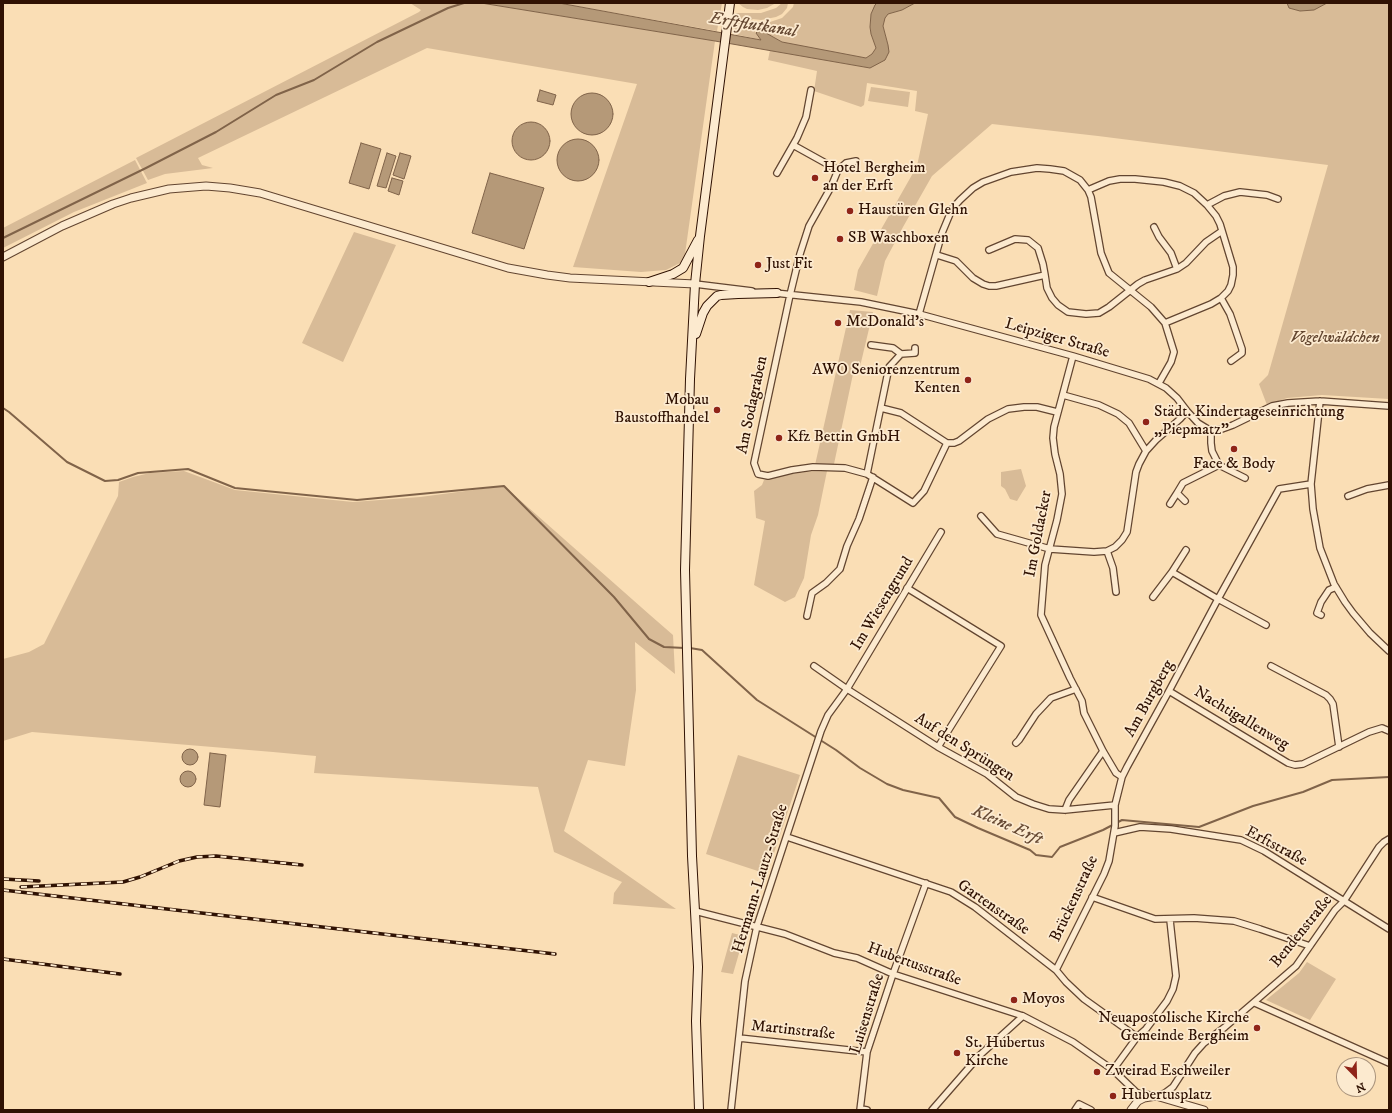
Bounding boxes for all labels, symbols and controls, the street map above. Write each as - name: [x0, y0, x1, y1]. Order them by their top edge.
- water label: Erftflutkanal: [708, 9, 798, 43]
- place label: Hotel Bergheim an der Erft: [823, 159, 926, 197]
- marker: Hotel Bergheim an der Erft: [810, 173, 820, 183]
- place label: Haustüren Glehn: [858, 201, 968, 221]
- marker: Haustüren Glehn: [845, 206, 855, 216]
- place label: SB Waschboxen: [848, 229, 949, 249]
- marker: SB Waschboxen: [835, 234, 845, 244]
- place label: Just Fit: [766, 255, 813, 275]
- marker: Just Fit: [753, 260, 763, 270]
- place label: McDonald's: [846, 313, 924, 333]
- street label: Leipziger Straße: [1003, 315, 1111, 363]
- marker: McDonald's: [833, 318, 843, 328]
- park label: Vogelwäldchen: [1290, 329, 1380, 349]
- street label: Am Sodagraben: [733, 354, 773, 456]
- place label: AWO Seniorenzentrum Kenten: [812, 361, 960, 399]
- marker: AWO Seniorenzentrum Kenten: [963, 375, 973, 385]
- place label: Mobau Baustoffhandel: [614, 391, 709, 429]
- place label: Städt. Kindertageseinrichtung „Piepmatz": [1154, 403, 1344, 441]
- marker: Mobau Baustoffhandel: [712, 405, 722, 415]
- marker: Städt. Kindertageseinrichtung „Piepmatz": [1141, 417, 1151, 427]
- place label: Kfz Bettin GmbH: [787, 428, 900, 448]
- marker: Kfz Bettin GmbH: [774, 433, 784, 443]
- marker: Face & Body: [1229, 444, 1239, 454]
- place label: Face & Body: [1193, 455, 1275, 475]
- street label: Im Goldacker: [1021, 489, 1057, 579]
- street label: Im Wiesengrund: [848, 554, 918, 654]
- street label: Am Burgberg: [1121, 657, 1179, 741]
- street label: Nachtigallenweg: [1190, 683, 1292, 755]
- street label: Auf den Sprüngen: [911, 710, 1017, 786]
- street label: Hermann-Lautz-Straße: [729, 802, 793, 956]
- water label: Kleine Erft: [969, 802, 1045, 850]
- street label: Erftstraße: [1242, 823, 1310, 871]
- street label: Brückenstraße: [1047, 853, 1103, 945]
- street label: Gartenstraße: [953, 876, 1033, 940]
- street label: Bendenstraße: [1267, 892, 1337, 972]
- street label: Hubertusstraße: [864, 939, 964, 991]
- street label: Luisenstraße: [847, 971, 889, 1057]
- place label: Moyos: [1022, 990, 1065, 1010]
- marker: Moyos: [1009, 995, 1019, 1005]
- place label: Neuapostolische Kirche Gemeinde Bergheim: [1098, 1009, 1249, 1047]
- street label: Martinstraße: [750, 1017, 836, 1045]
- marker: Neuapostolische Kirche Gemeinde Bergheim: [1252, 1023, 1262, 1033]
- place label: St. Hubertus Kirche: [965, 1034, 1045, 1072]
- marker: St. Hubertus Kirche: [952, 1048, 962, 1058]
- north arrow: [1336, 1057, 1376, 1097]
- place label: Zweirad Eschweiler: [1105, 1062, 1230, 1082]
- marker: Zweirad Eschweiler: [1092, 1067, 1102, 1077]
- text: N: [1353, 1079, 1367, 1095]
- place label: Hubertusplatz: [1121, 1086, 1212, 1106]
- marker: Hubertusplatz: [1108, 1091, 1118, 1101]

